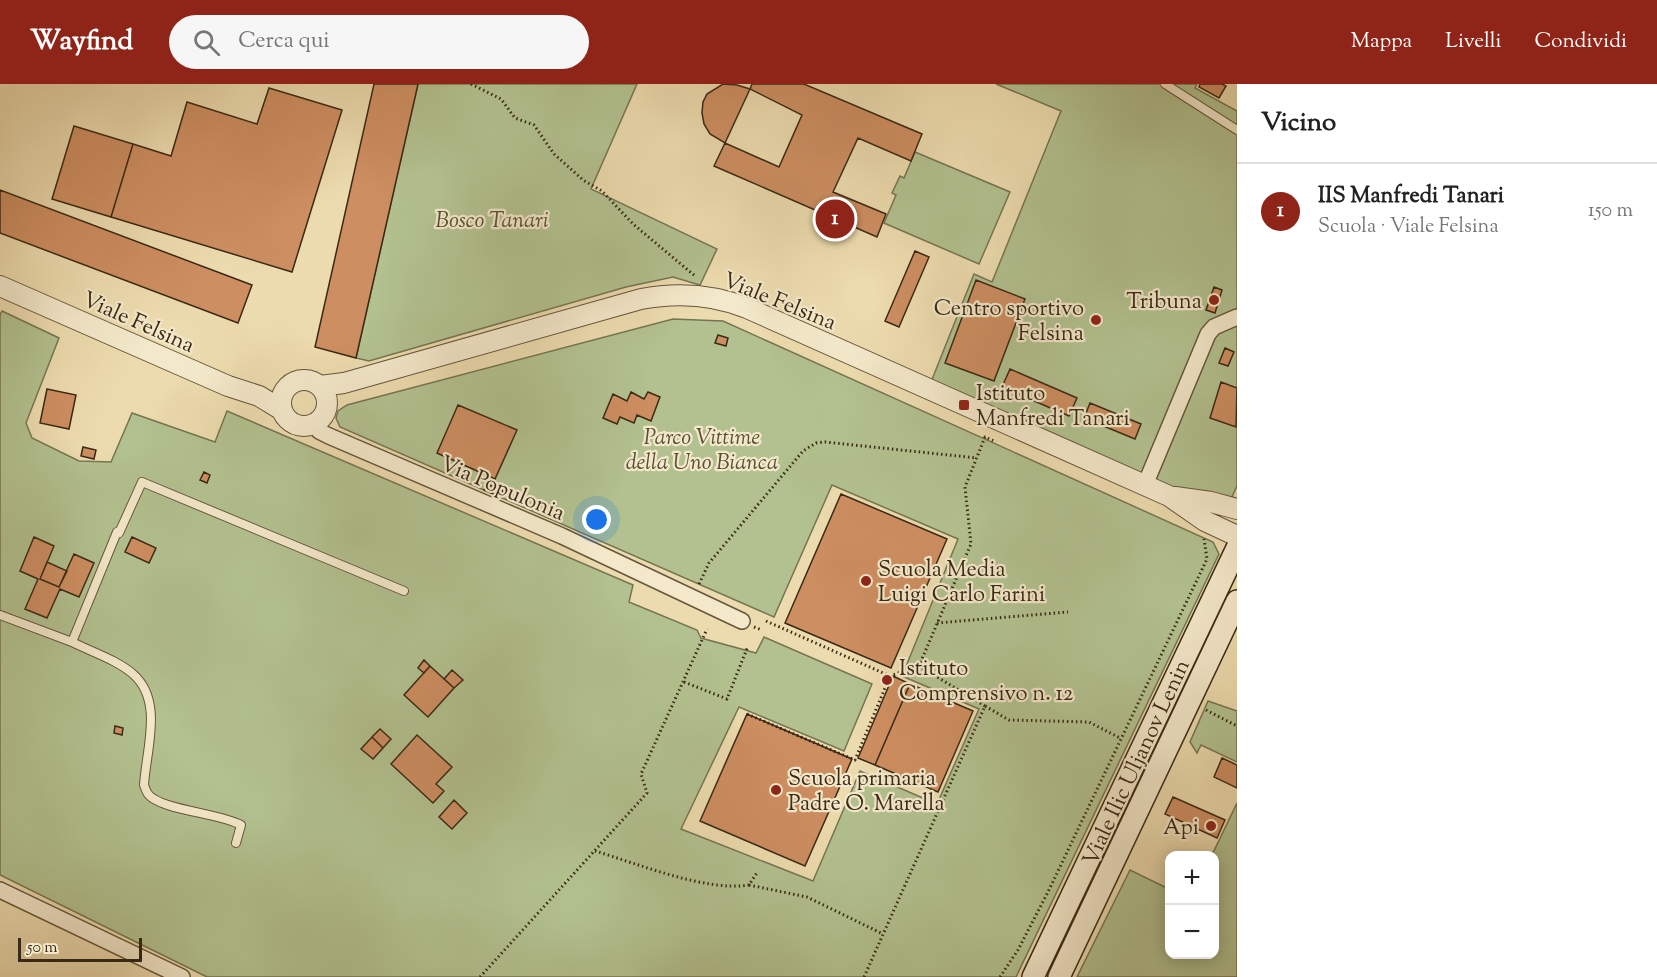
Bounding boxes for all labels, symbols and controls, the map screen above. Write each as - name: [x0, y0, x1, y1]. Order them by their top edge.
- search box: [169, 15, 589, 69]
- text: Wayfind: [30, 22, 133, 62]
- icon: search: [190, 26, 223, 59]
- text: Cerca qui: [238, 26, 330, 58]
- text: Mappa: [1351, 27, 1412, 57]
- text: Livelli: [1445, 27, 1502, 57]
- text: Condividi: [1535, 27, 1627, 57]
- text: Vicino: [1261, 105, 1336, 142]
- text: IIS Manfredi Tanari: [1318, 181, 1504, 213]
- pin: 1: [816, 196, 854, 242]
- text: 1: [1277, 197, 1284, 226]
- text: 150 m: [1588, 197, 1633, 226]
- park label: Bosco Tanari: [435, 206, 549, 238]
- text: Scuola · Viale Felsina: [1318, 213, 1499, 242]
- street label: Viale Felsina: [717, 265, 840, 340]
- street label: Viale Felsina: [77, 285, 199, 363]
- place label: Tribuna: [1126, 287, 1202, 319]
- marker: Tribuna: [1207, 293, 1221, 307]
- place label: Centro sportivo Felsina: [934, 294, 1084, 351]
- marker: Centro sportivo Felsina: [1089, 313, 1103, 327]
- place label: Istituto Manfredi Tanari: [976, 379, 1130, 436]
- marker: Istituto Manfredi Tanari: [957, 398, 971, 412]
- park label: Parco Vittime della Uno Bianca: [626, 423, 778, 480]
- street label: Via Populonia: [434, 449, 569, 530]
- your location: [582, 505, 611, 534]
- place label: Scuola Media Luigi Carlo Farini: [878, 555, 1045, 612]
- marker: Scuola Media Luigi Carlo Farini: [859, 574, 873, 588]
- place label: Istituto Comprensivo n. 12: [899, 654, 1073, 711]
- street label: Viale Ilic Uljanov Lenin: [1076, 655, 1200, 872]
- marker: Istituto Comprensivo n. 12: [880, 673, 894, 687]
- place label: Scuola primaria Padre O. Marella: [788, 764, 945, 821]
- marker: Scuola primaria Padre O. Marella: [769, 783, 783, 797]
- place label: Api: [1163, 813, 1199, 845]
- marker: Api: [1204, 819, 1218, 833]
- map controls: [1165, 851, 1219, 959]
- button: +: [1165, 851, 1219, 905]
- button: −: [1165, 905, 1219, 959]
- scale bar: [18, 935, 142, 962]
- text: 50 m: [27, 937, 58, 960]

